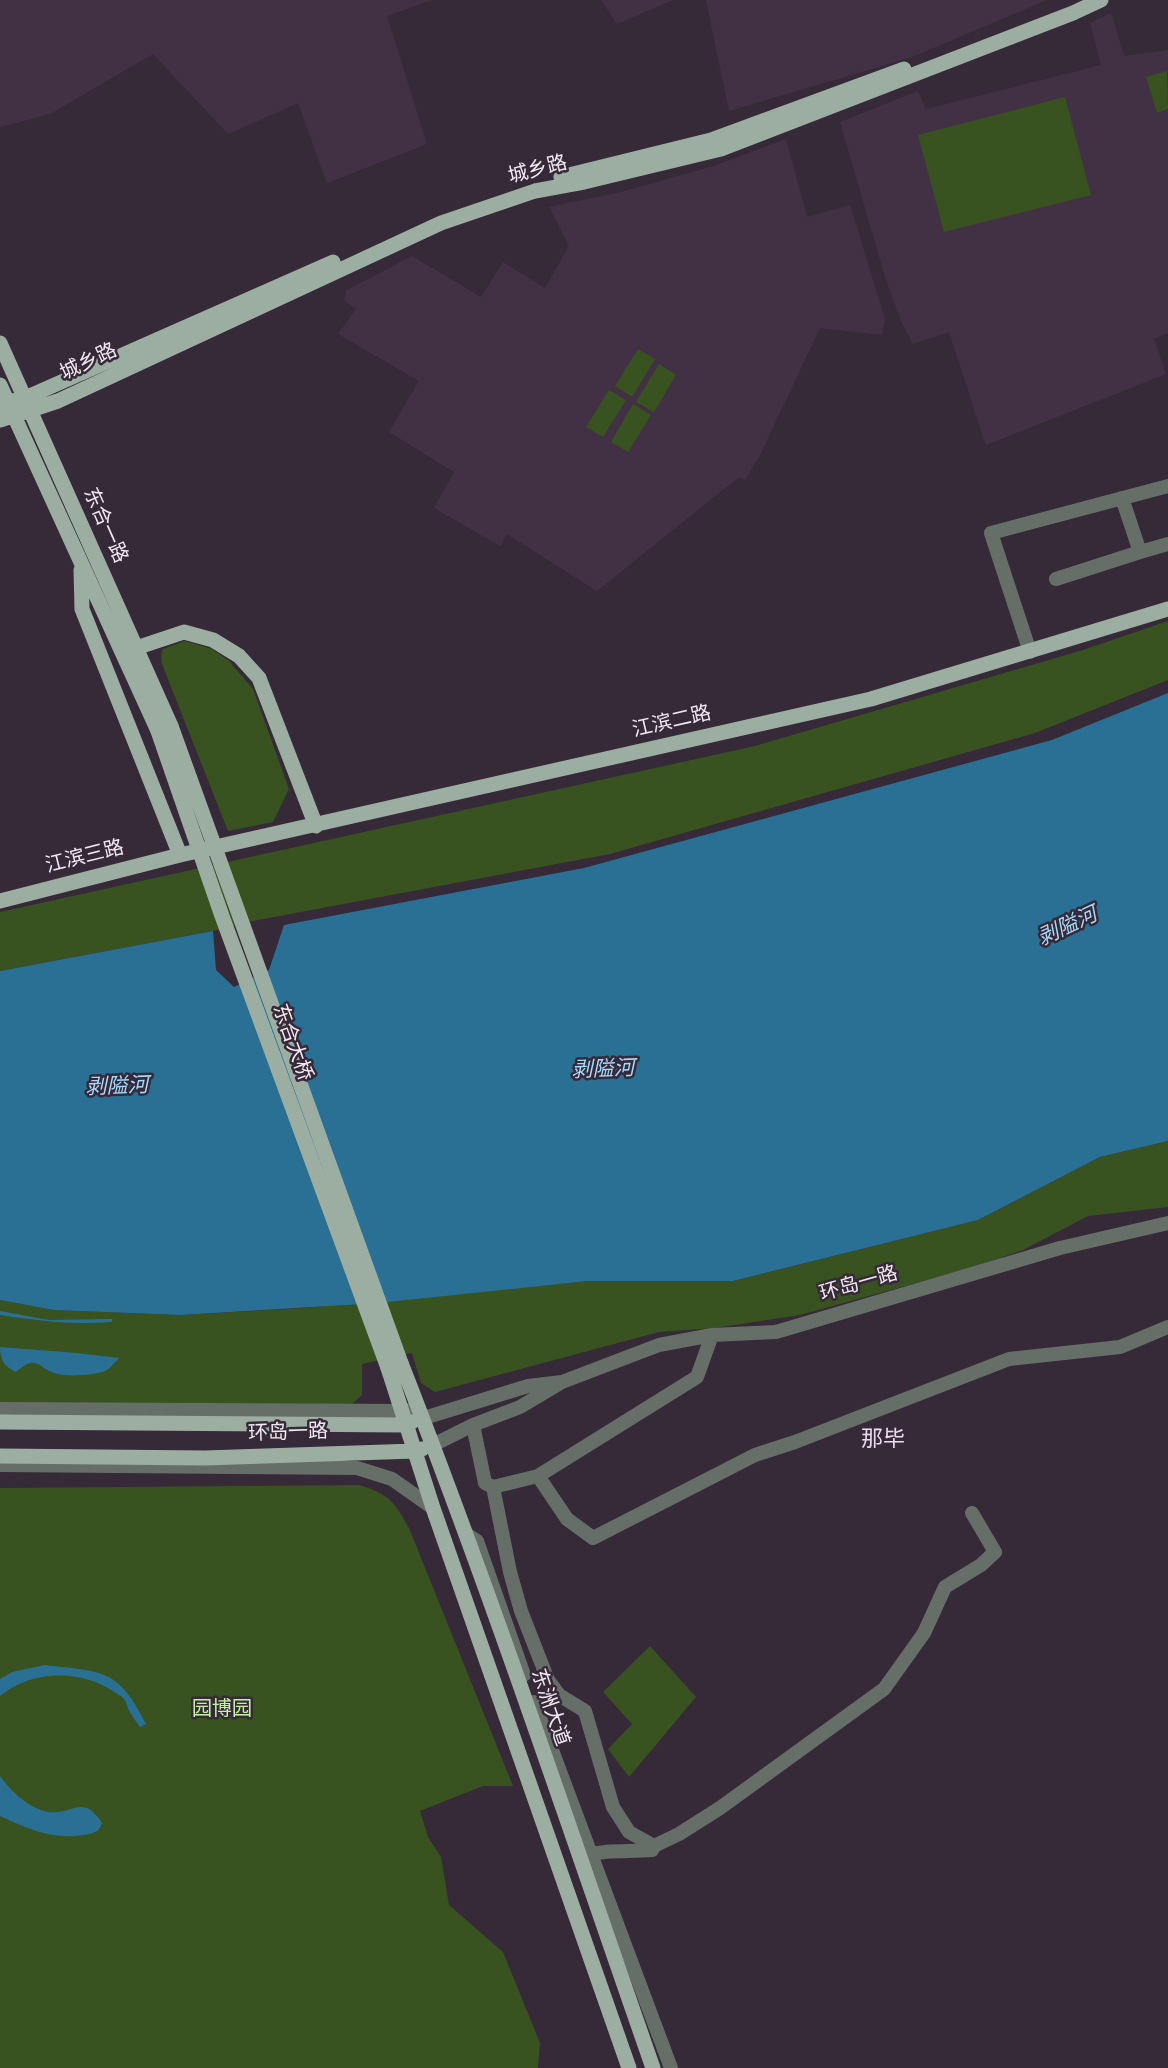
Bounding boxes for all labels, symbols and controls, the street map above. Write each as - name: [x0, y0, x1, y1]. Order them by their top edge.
- street label: 城乡路: [506, 152, 570, 190]
- street label: 城乡路: [57, 339, 121, 387]
- street label: 东合一路: [77, 485, 131, 567]
- street label: 江滨二路: [630, 702, 714, 744]
- street label: 江滨三路: [43, 837, 127, 879]
- water label: 剥隘河: [1034, 903, 1102, 953]
- street label: 东合大桥: [266, 1001, 316, 1085]
- water label: 剥隘河: [571, 1057, 635, 1085]
- water label: 剥隘河: [85, 1074, 149, 1102]
- street label: 环岛一路: [817, 1262, 901, 1308]
- street label: 环岛一路: [248, 1421, 328, 1447]
- district label: 那毕: [861, 1428, 905, 1454]
- street label: 东洲大道: [525, 1666, 573, 1750]
- park label: 园博园: [192, 1699, 252, 1723]

